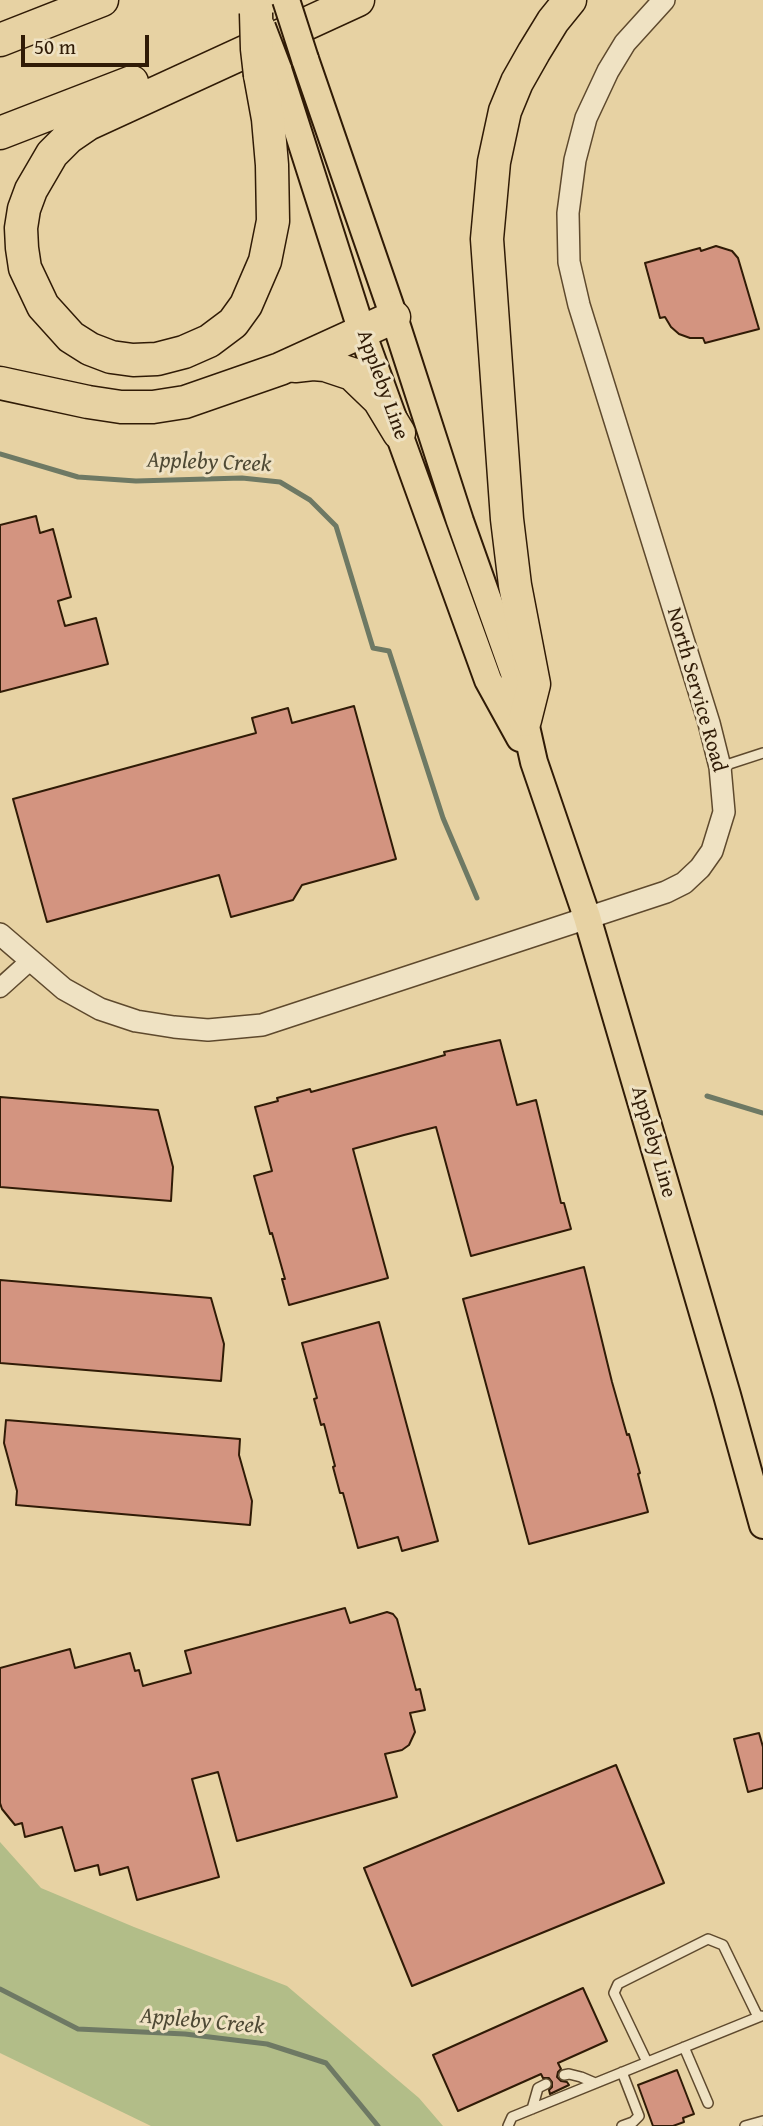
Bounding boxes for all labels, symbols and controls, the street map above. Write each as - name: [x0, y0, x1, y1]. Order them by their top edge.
- scale bar: [24, 21, 152, 65]
- text: 50 m: [34, 31, 76, 62]
- street label: Appleby Line: [351, 327, 413, 443]
- water label: Appleby Creek: [146, 447, 272, 479]
- street label: North Service Road: [660, 605, 732, 775]
- street label: Appleby Line: [625, 1083, 681, 1201]
- water label: Appleby Creek: [139, 2003, 265, 2041]

